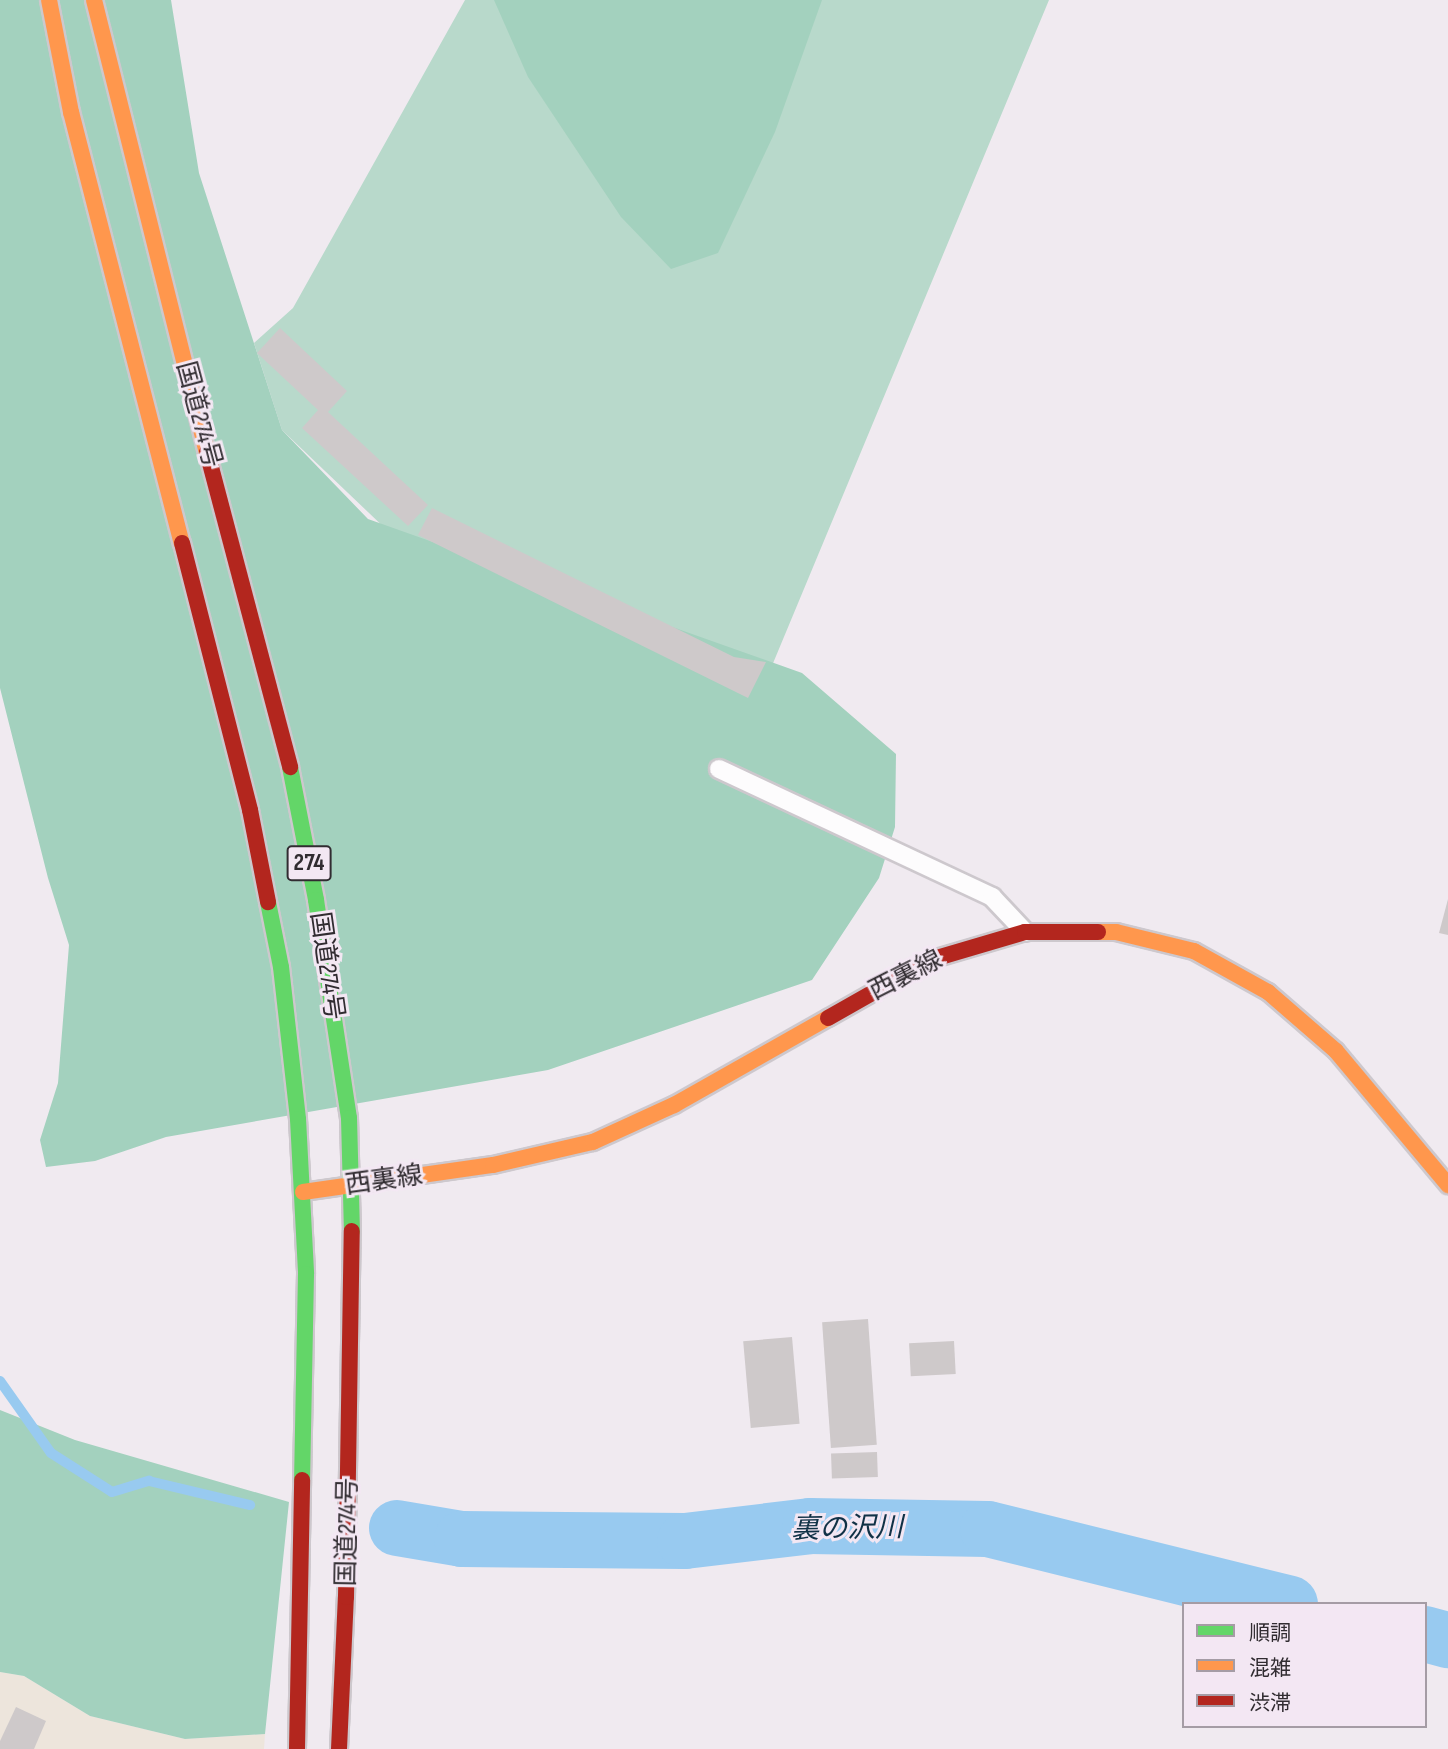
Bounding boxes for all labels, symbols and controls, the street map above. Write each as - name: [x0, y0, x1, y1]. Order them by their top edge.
- street label: 国道274号: [169, 358, 227, 472]
- road number: 274: [286, 842, 332, 884]
- street label: 国道274号: [303, 910, 349, 1022]
- street label: 西裏線: [864, 944, 948, 1008]
- street label: 西裏線: [343, 1160, 425, 1202]
- street label: 国道274号: [331, 1477, 365, 1587]
- water label: 裏の沢川: [791, 1511, 903, 1547]
- legend: [1182, 1602, 1427, 1728]
- text: 順調: [1249, 1621, 1291, 1646]
- text: 混雑: [1249, 1656, 1291, 1681]
- text: 渋滞: [1249, 1691, 1291, 1716]

